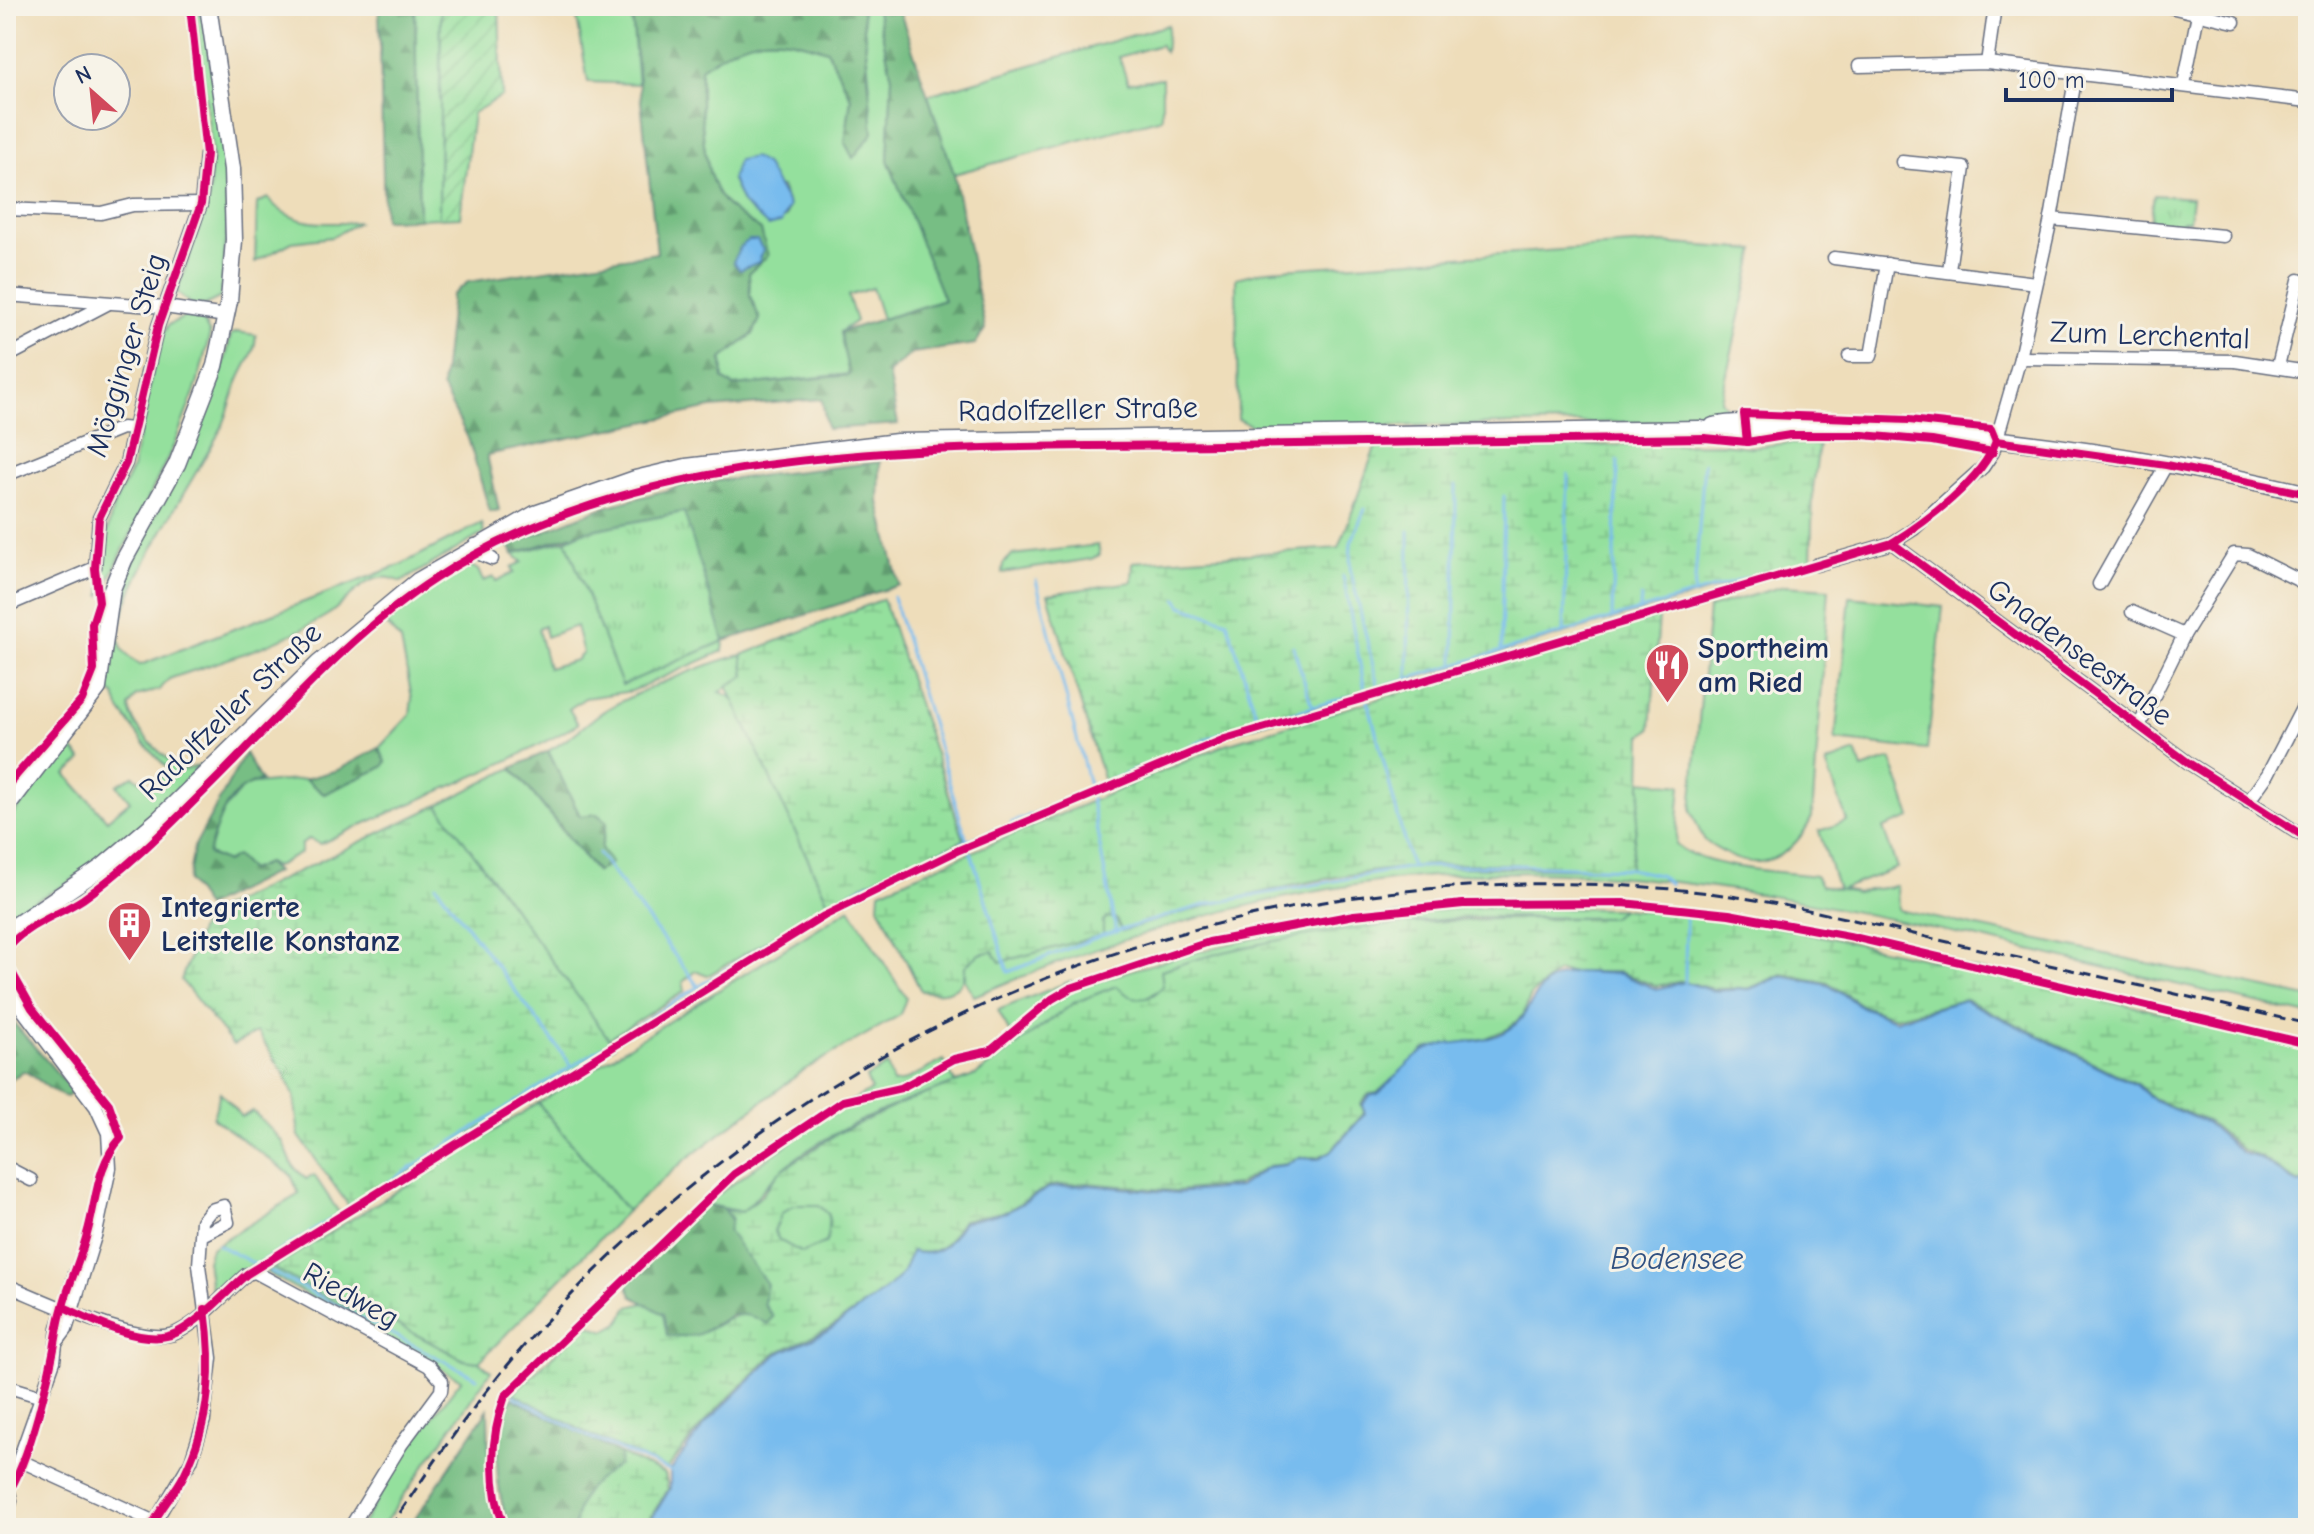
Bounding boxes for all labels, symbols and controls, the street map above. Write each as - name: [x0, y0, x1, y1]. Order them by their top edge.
- north arrow: [52, 52, 132, 132]
- scale bar: [2006, 52, 2172, 102]
- text: N: [71, 60, 96, 90]
- text: 100 m: [2018, 66, 2085, 94]
- street label: Mögginger Steig: [79, 249, 174, 461]
- street label: Zum Lerchental: [2049, 315, 2251, 356]
- street label: Radolfzeller Straße: [958, 390, 1198, 429]
- street label: Gnadenseestraße: [1980, 572, 2179, 733]
- street label: Radolfzeller Straße: [132, 615, 329, 807]
- place label: Sportheim am Ried: [1698, 631, 1829, 700]
- restaurant icon: Sportheim am Ried: [1643, 641, 1691, 704]
- place label: Integrierte Leitstelle Konstanz: [161, 890, 400, 959]
- building icon: Integrierte Leitstelle Konstanz: [106, 900, 154, 963]
- water label: Bodensee: [1610, 1240, 1744, 1277]
- street label: Riedweg: [297, 1255, 405, 1336]

